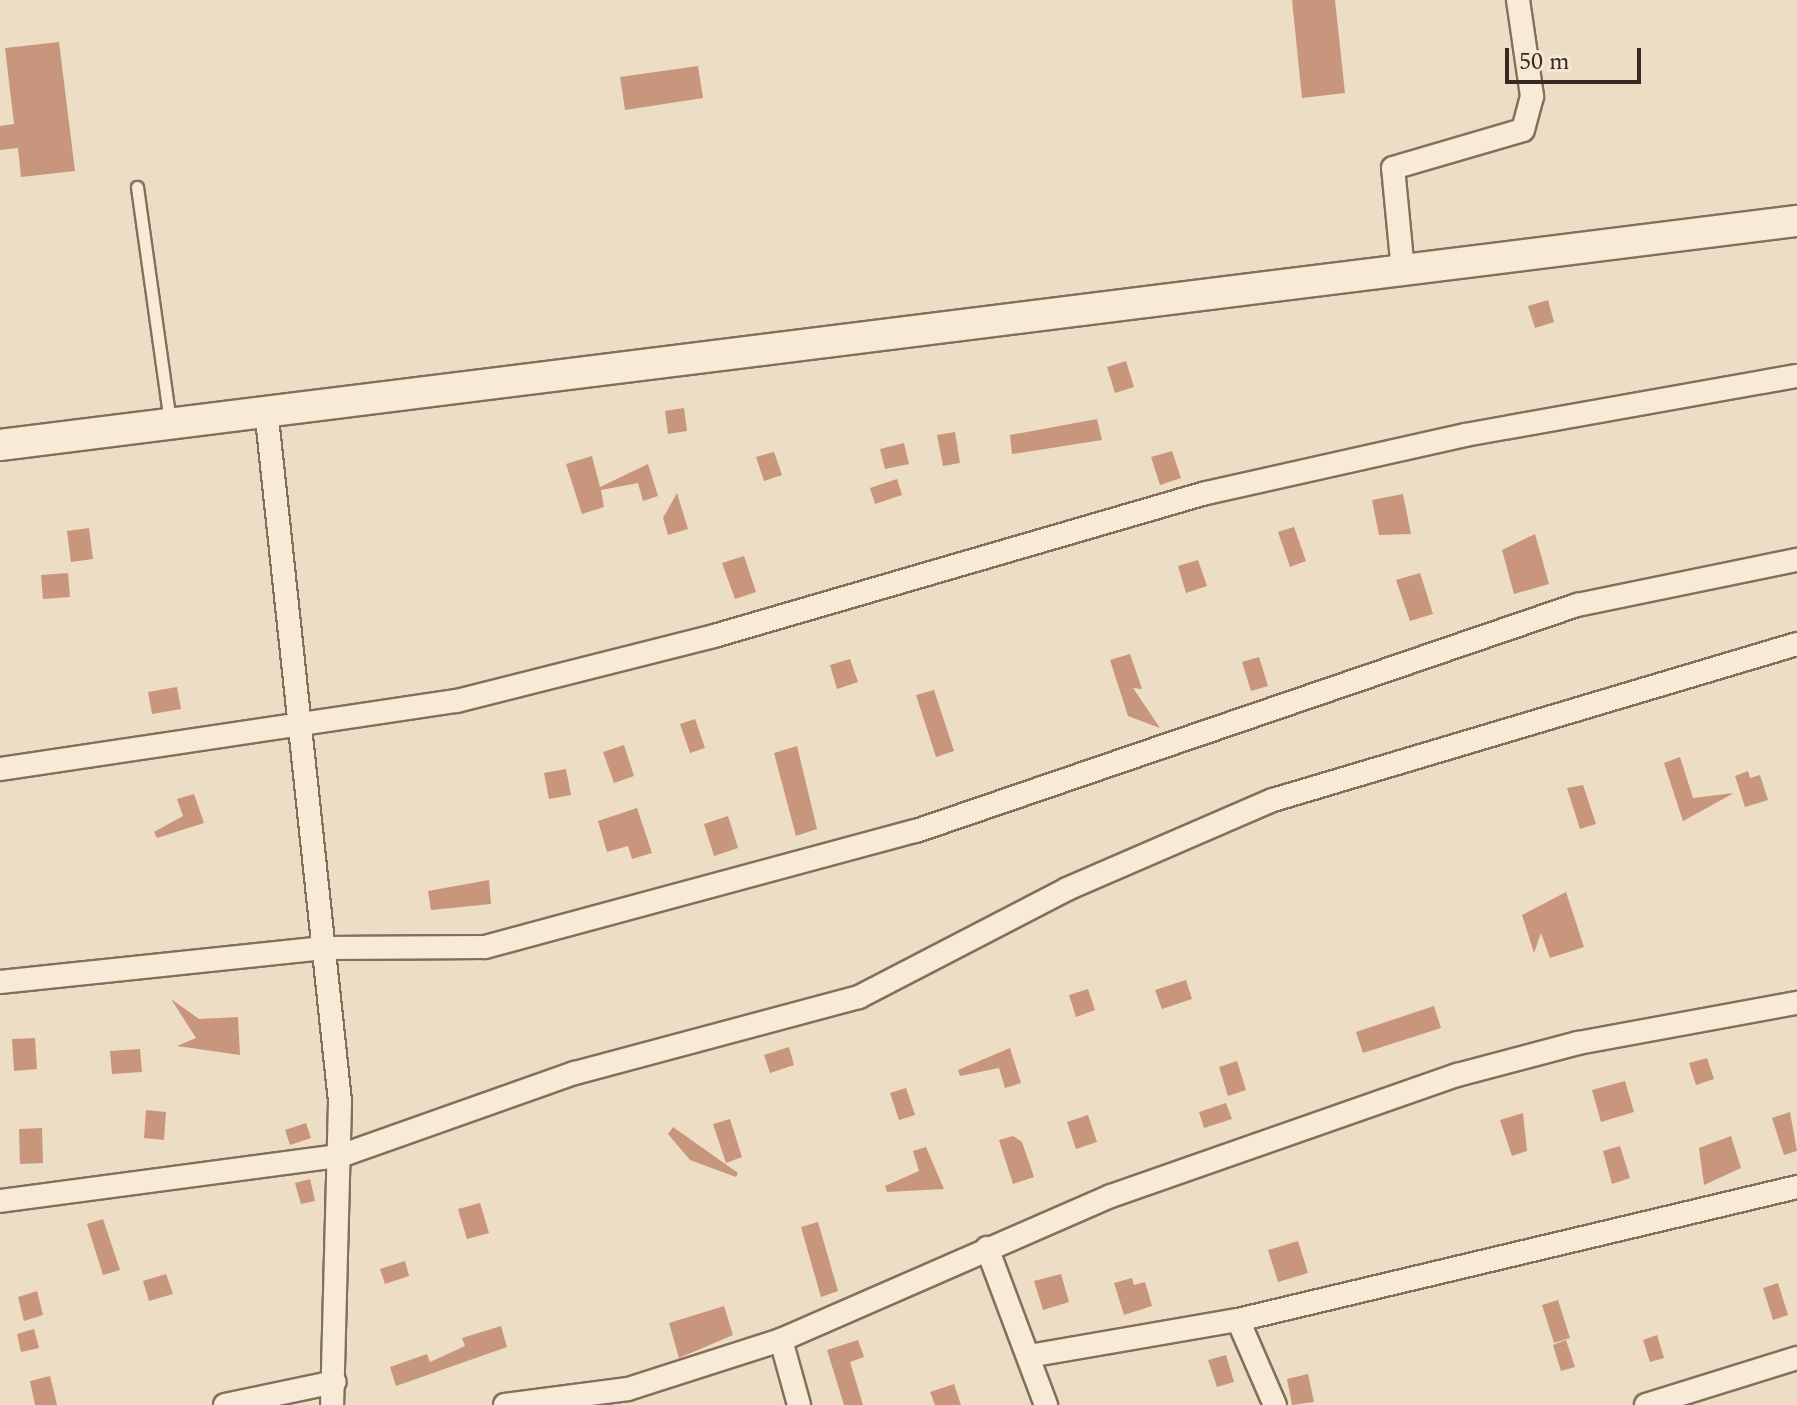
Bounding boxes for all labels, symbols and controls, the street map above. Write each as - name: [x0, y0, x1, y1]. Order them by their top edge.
- scale bar: [1509, 32, 1645, 82]
- text: 50 m: [1519, 44, 1570, 80]

